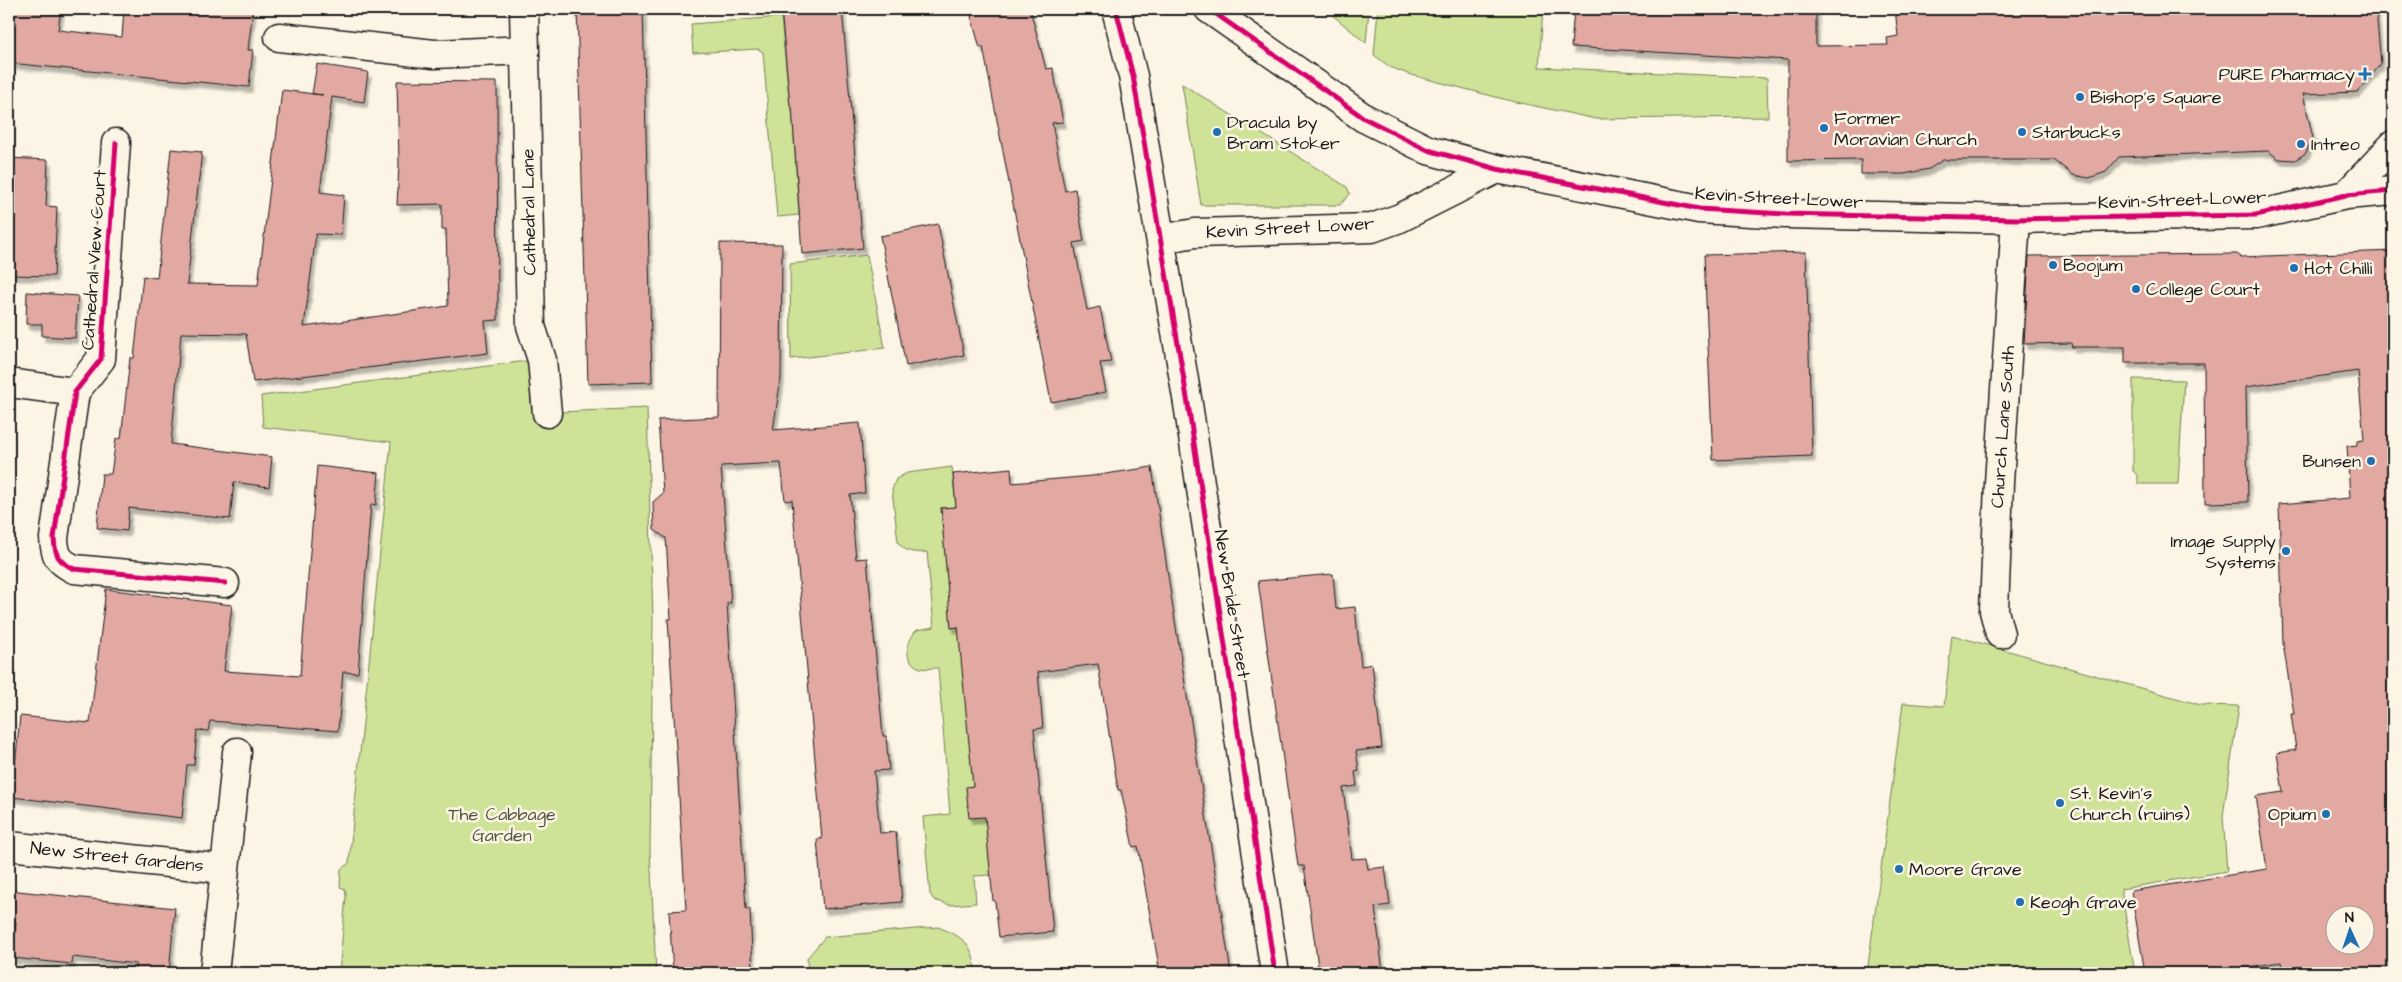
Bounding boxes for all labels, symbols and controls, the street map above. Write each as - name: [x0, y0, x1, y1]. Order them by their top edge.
- place label: PURE Pharmacy: [2219, 62, 2355, 88]
- marker: PURE Pharmacy: [2359, 68, 2371, 80]
- place label: Bishop's Square: [2090, 85, 2222, 110]
- marker: Bishop's Square: [2074, 91, 2086, 103]
- place label: Former Moravian Church: [1834, 106, 1977, 152]
- place label: Dracula by Bram Stoker: [1227, 110, 1340, 156]
- place label: Starbucks: [2032, 120, 2121, 145]
- marker: Former Moravian Church: [1818, 122, 1830, 134]
- marker: Dracula by Bram Stoker: [1211, 126, 1223, 138]
- marker: Starbucks: [2016, 126, 2028, 138]
- place label: Intreo: [2311, 132, 2360, 157]
- marker: Intreo: [2295, 138, 2307, 150]
- street label: Cathedral Lane: [515, 148, 543, 275]
- street label: Cathedral View Court: [75, 168, 113, 351]
- street label: Kevin Street Lower: [1694, 181, 1864, 215]
- street label: Kevin Street Lower: [2097, 185, 2267, 215]
- street label: Kevin Street Lower: [1205, 211, 1375, 245]
- place label: Boojum: [2063, 253, 2122, 278]
- place label: Hot Chilli: [2304, 256, 2373, 281]
- marker: Boojum: [2047, 259, 2059, 271]
- marker: Hot Chilli: [2288, 262, 2300, 274]
- place label: College Court: [2146, 277, 2260, 303]
- marker: College Court: [2130, 283, 2142, 295]
- street label: Church Lane South: [1985, 345, 2021, 509]
- place label: Bunsen: [2302, 449, 2361, 474]
- marker: Bunsen: [2365, 455, 2377, 467]
- street label: New Bride Street: [1208, 528, 1256, 681]
- place label: Image Supply Systems: [2170, 529, 2276, 576]
- marker: Image Supply Systems: [2280, 545, 2292, 557]
- place label: St. Kevin's Church (ruins): [2070, 781, 2190, 827]
- marker: St. Kevin's Church (ruins): [2054, 797, 2066, 809]
- park label: The Cabbage Garden: [448, 802, 556, 848]
- place label: Opium: [2268, 802, 2316, 827]
- marker: Opium: [2320, 808, 2332, 820]
- street label: New Street Gardens: [29, 835, 205, 879]
- place label: Moore Grave: [1909, 857, 2022, 882]
- marker: Moore Grave: [1893, 863, 1905, 875]
- place label: Keogh Grave: [2030, 890, 2137, 916]
- marker: Keogh Grave: [2014, 896, 2026, 908]
- north arrow: [2324, 904, 2374, 954]
- text: N: [2344, 908, 2354, 928]

